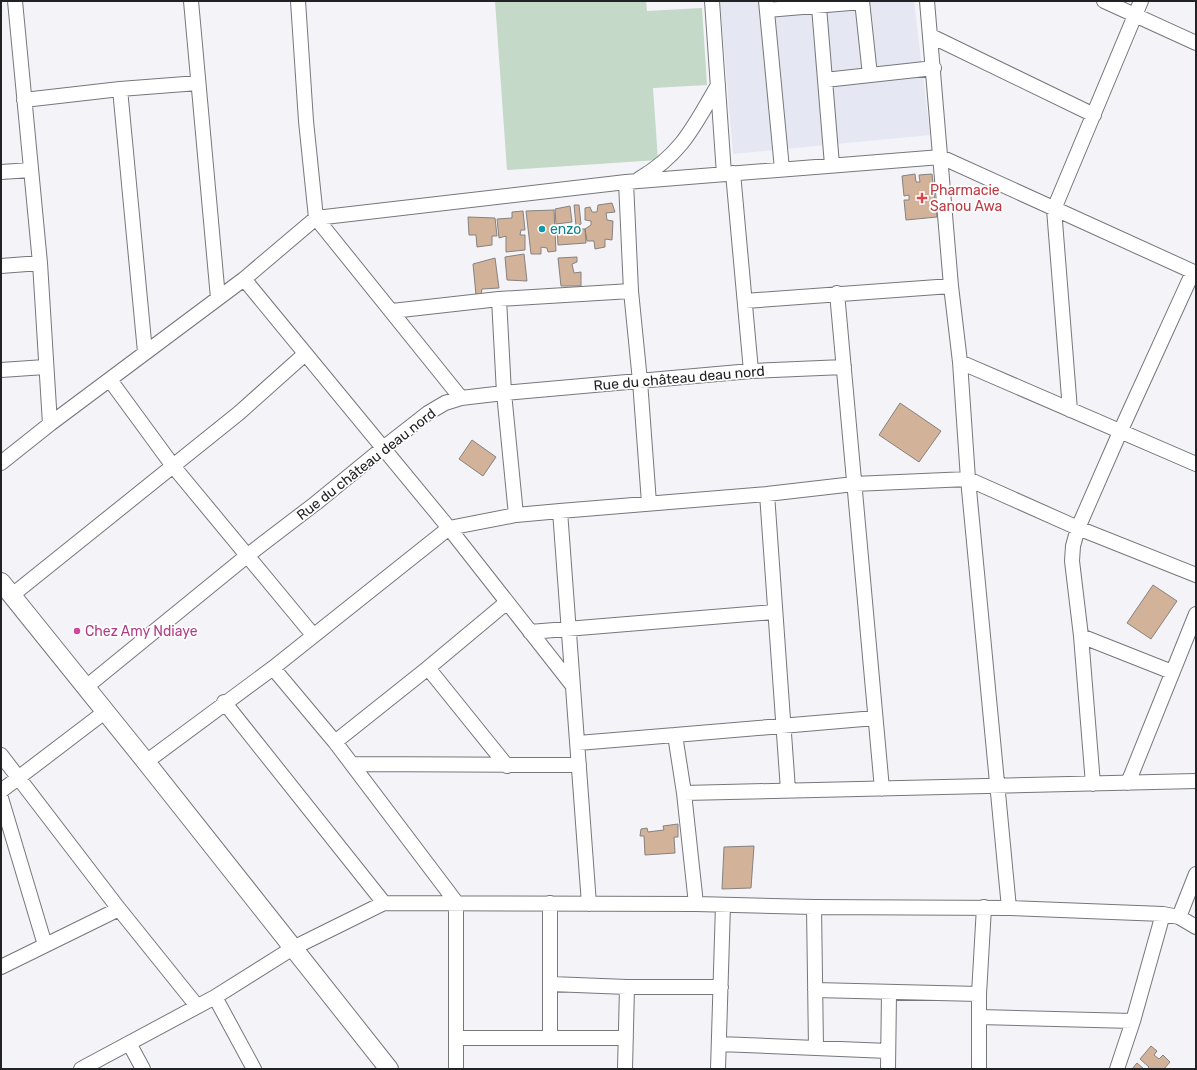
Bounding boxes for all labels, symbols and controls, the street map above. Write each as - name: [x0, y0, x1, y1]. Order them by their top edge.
- place label: Pharmacie Sanou Awa: [930, 182, 1002, 215]
- marker: Pharmacie Sanou Awa: [917, 193, 927, 203]
- place label: enzo: [550, 221, 581, 238]
- marker: enzo: [537, 224, 547, 234]
- street label: Rue du château deau nord: [593, 363, 765, 394]
- street label: Rue du château deau nord: [293, 405, 439, 524]
- place label: Chez Amy Ndiaye: [85, 623, 198, 640]
- marker: Chez Amy Ndiaye: [72, 626, 82, 636]

